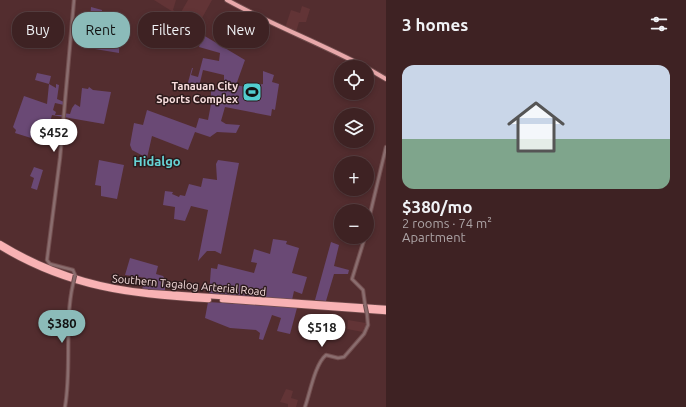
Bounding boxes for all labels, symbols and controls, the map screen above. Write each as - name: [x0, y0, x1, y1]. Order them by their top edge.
- chip: Buy: [12, 12, 64, 48]
- chip: Rent: [72, 12, 130, 48]
- chip: Filters: [138, 12, 205, 48]
- chip: New: [213, 12, 269, 48]
- icon: filters: [648, 13, 670, 35]
- text: 3 homes: [402, 15, 468, 34]
- map controls: [334, 60, 374, 244]
- button: locate: [334, 60, 374, 100]
- place label: Tanauan City Sports Complex: [156, 80, 238, 105]
- sports icon: Tanauan City Sports Complex: [241, 81, 263, 103]
- icon: home: [500, 91, 572, 163]
- button: layers: [334, 108, 374, 148]
- pin: $452: [30, 119, 78, 153]
- text: $452: [39, 125, 69, 139]
- district label: Hidalgo: [133, 154, 181, 168]
- button: +: [334, 156, 374, 196]
- text: $380/mo: [402, 197, 472, 216]
- button: −: [334, 204, 374, 244]
- text: 2 rooms · 74 m²: [402, 216, 492, 230]
- text: Apartment: [402, 230, 466, 244]
- street label: Southern Tagalog Arterial Road: [111, 272, 267, 298]
- pin: $380: [38, 310, 86, 344]
- pin: $518: [298, 314, 346, 348]
- text: $380: [47, 316, 77, 330]
- text: $518: [307, 320, 337, 334]

